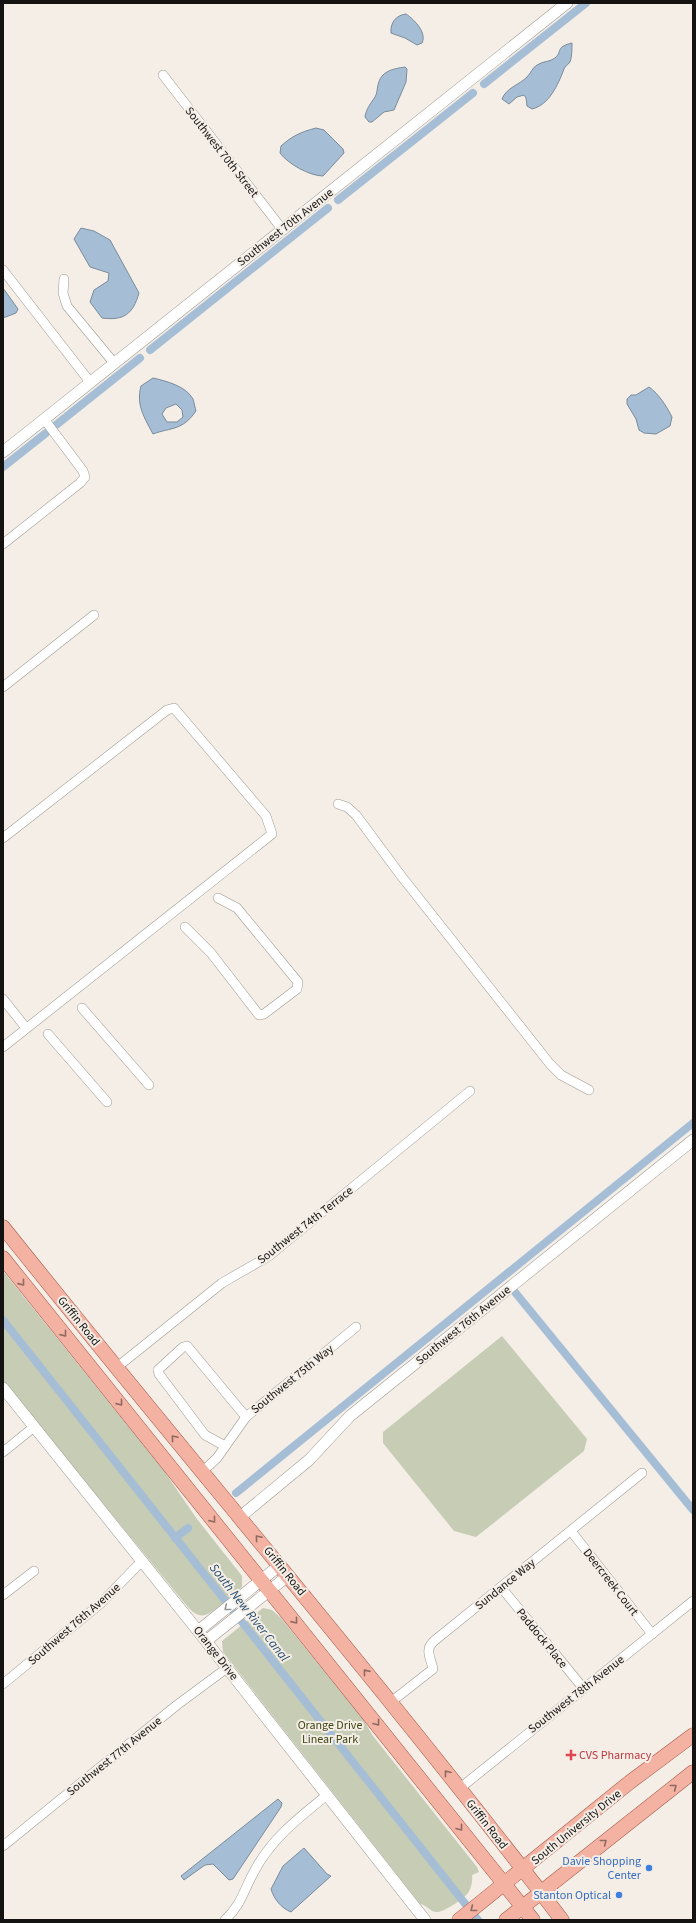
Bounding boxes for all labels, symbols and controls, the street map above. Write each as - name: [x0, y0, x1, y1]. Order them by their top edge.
- street label: Southwest 70th Street: [181, 103, 262, 201]
- street label: Southwest 70th Avenue: [234, 184, 337, 270]
- street label: Southwest 74th Terrace: [254, 1182, 357, 1268]
- one-way arrow: [18, 1278, 25, 1285]
- street label: Southwest 76th Avenue: [412, 1282, 514, 1369]
- street label: Griffin Road: [53, 1293, 104, 1350]
- one-way arrow: [59, 1330, 66, 1337]
- street label: Southwest 75th Way: [247, 1341, 337, 1418]
- one-way arrow: [115, 1399, 122, 1406]
- one-way arrow: [172, 1436, 179, 1443]
- one-way arrow: [209, 1515, 216, 1522]
- one-way arrow: [255, 1535, 262, 1543]
- street label: Griffin Road: [259, 1543, 310, 1600]
- street label: Deercreek Court: [579, 1545, 642, 1620]
- street label: Sundance Way: [472, 1554, 539, 1614]
- water label: South New River Canal: [205, 1560, 294, 1666]
- street label: Southwest 76th Avenue: [24, 1579, 124, 1669]
- one-way arrow: [224, 1603, 231, 1610]
- street label: Paddock Place: [512, 1605, 571, 1672]
- one-way arrow: [290, 1616, 297, 1624]
- street label: Orange Drive: [189, 1623, 242, 1684]
- street label: Southwest 78th Avenue: [525, 1651, 628, 1737]
- one-way arrow: [364, 1669, 371, 1676]
- street label: Southwest 77th Avenue: [63, 1713, 165, 1800]
- park label: Orange Drive Linear Park: [298, 1717, 362, 1748]
- one-way arrow: [372, 1719, 379, 1726]
- place label: CVS Pharmacy: [579, 1747, 652, 1764]
- marker: CVS Pharmacy: [566, 1750, 576, 1760]
- one-way arrow: [445, 1771, 452, 1778]
- one-way arrow: [670, 1784, 677, 1791]
- street label: South University Drive: [528, 1786, 625, 1869]
- street label: Griffin Road: [462, 1796, 512, 1853]
- one-way arrow: [456, 1824, 463, 1831]
- one-way arrow: [600, 1840, 607, 1847]
- place label: Davie Shopping Center: [562, 1853, 642, 1884]
- marker: Davie Shopping Center: [644, 1863, 654, 1873]
- place label: Stanton Optical: [533, 1887, 611, 1904]
- marker: Stanton Optical: [614, 1890, 624, 1900]
- one-way arrow: [470, 1905, 477, 1912]

